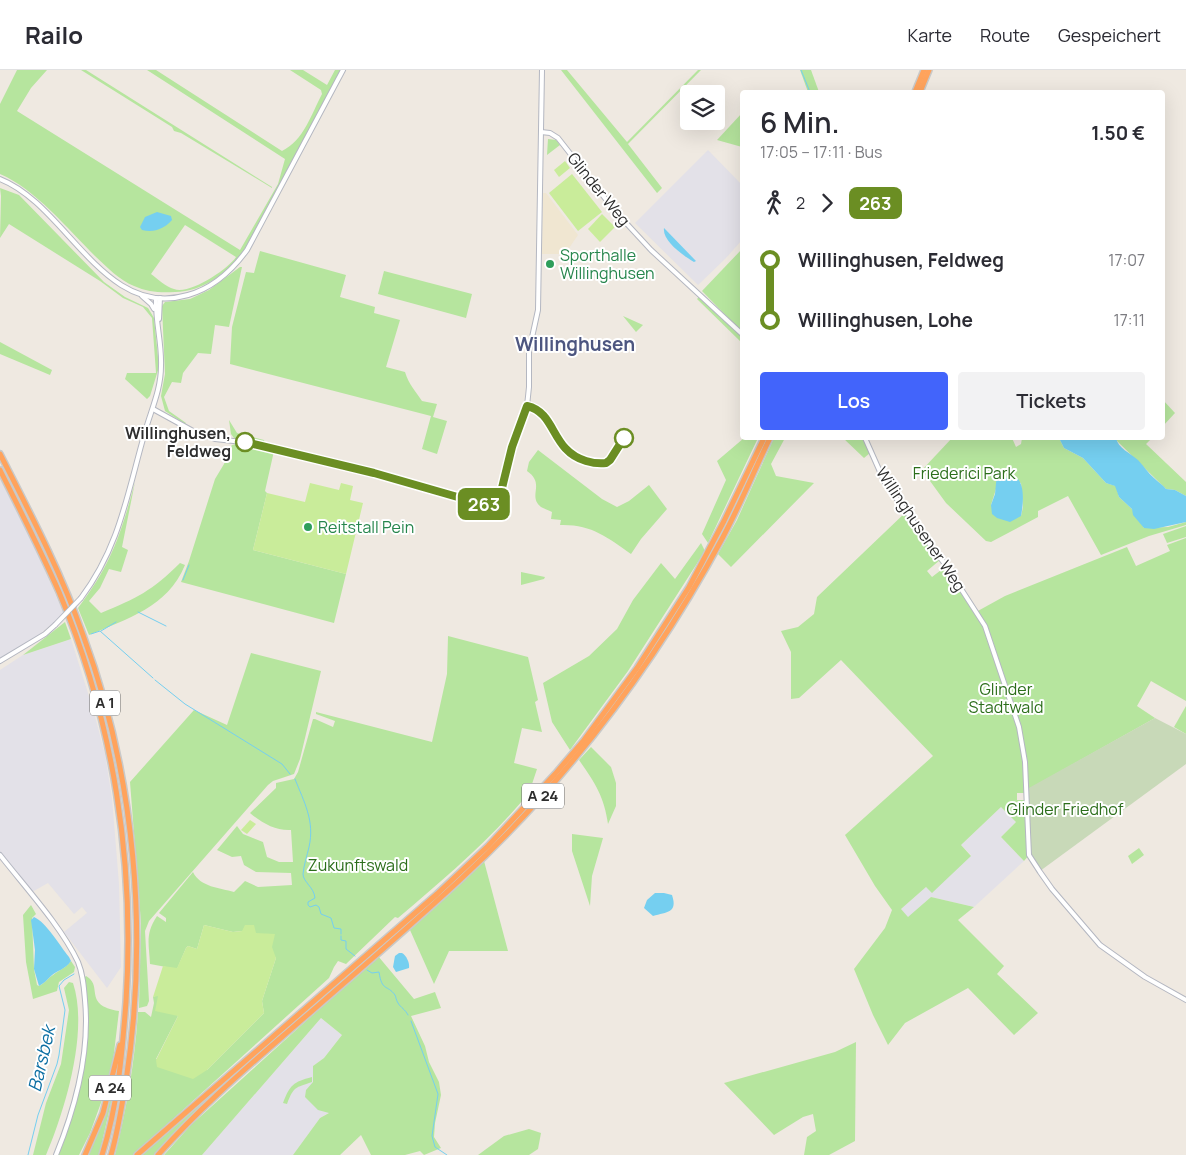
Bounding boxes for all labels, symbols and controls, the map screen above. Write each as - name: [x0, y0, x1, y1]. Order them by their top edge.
- text: Railo: [25, 18, 83, 51]
- text: Karte: [907, 23, 952, 47]
- text: Route: [980, 23, 1030, 47]
- text: Gespeichert: [1058, 23, 1161, 47]
- map controls: [680, 85, 725, 130]
- button: layers: [680, 85, 725, 130]
- text: 6 Min.: [760, 103, 839, 141]
- text: 1.50 €: [1091, 120, 1145, 146]
- text: 17:05 – 17:11 · Bus: [760, 141, 882, 163]
- street label: Glinder Weg: [562, 148, 636, 230]
- icon: walk: [760, 189, 788, 217]
- icon: forward: [813, 189, 841, 217]
- text: 263: [859, 191, 892, 215]
- text: 2: [796, 192, 805, 214]
- place label: Sporthalle Willinghusen: [560, 244, 655, 284]
- text: Willinghusen, Feldweg: [798, 247, 1004, 273]
- text: 17:07: [1108, 249, 1145, 271]
- marker: Sporthalle Willinghusen: [544, 258, 556, 270]
- text: Willinghusen, Lohe: [798, 307, 973, 333]
- text: 17:11: [1113, 309, 1145, 331]
- district label: Willinghusen: [515, 331, 635, 357]
- button: Los: [760, 372, 948, 430]
- button: Tickets: [958, 372, 1145, 430]
- place label: Willinghusen, Feldweg: [125, 422, 231, 462]
- unlabelled marker: [614, 428, 634, 448]
- marker: Willinghusen, Feldweg: [235, 432, 255, 452]
- street label: Willinghusener Weg: [871, 462, 971, 596]
- park label: Friederici Park: [913, 462, 1016, 484]
- line badge: 263: [455, 488, 513, 520]
- text: 263: [468, 492, 500, 516]
- place label: Reitstall Pein: [318, 516, 414, 538]
- marker: Reitstall Pein: [302, 521, 314, 533]
- park label: Glinder Stadtwald: [969, 678, 1043, 718]
- road number: A 1: [90, 690, 120, 716]
- road number: A 24: [522, 784, 564, 808]
- park label: Glinder Friedhof: [1006, 798, 1124, 820]
- park label: Zukunftswald: [308, 854, 408, 876]
- water label: Barsbek: [22, 1021, 61, 1094]
- road number: A 24: [89, 1076, 131, 1100]

